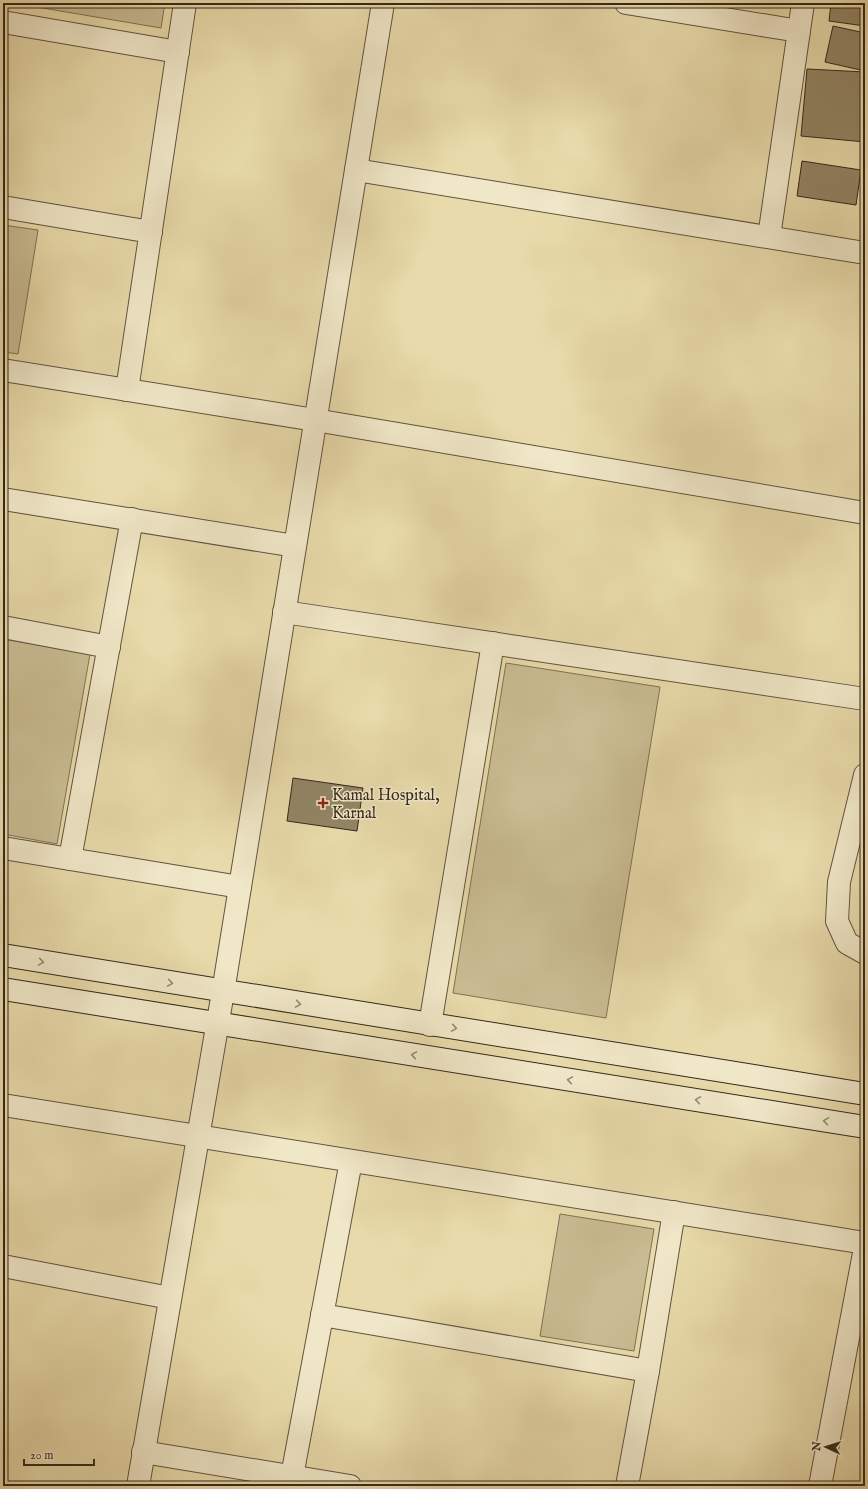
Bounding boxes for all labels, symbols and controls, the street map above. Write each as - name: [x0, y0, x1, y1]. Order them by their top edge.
- place label: Kamal Hospital, Karnal: [332, 786, 440, 824]
- marker: Kamal Hospital, Karnal: [317, 797, 329, 809]
- one-way arrow: [38, 957, 45, 966]
- one-way arrow: [167, 978, 173, 987]
- one-way arrow: [295, 999, 301, 1008]
- one-way arrow: [451, 1024, 457, 1032]
- one-way arrow: [411, 1051, 417, 1059]
- one-way arrow: [567, 1076, 573, 1084]
- one-way arrow: [695, 1096, 701, 1105]
- one-way arrow: [823, 1117, 830, 1126]
- north arrow: [806, 1427, 846, 1467]
- scale bar: [24, 1441, 94, 1467]
- text: N: [810, 1441, 824, 1453]
- text: 20 m: [30, 1448, 53, 1463]

